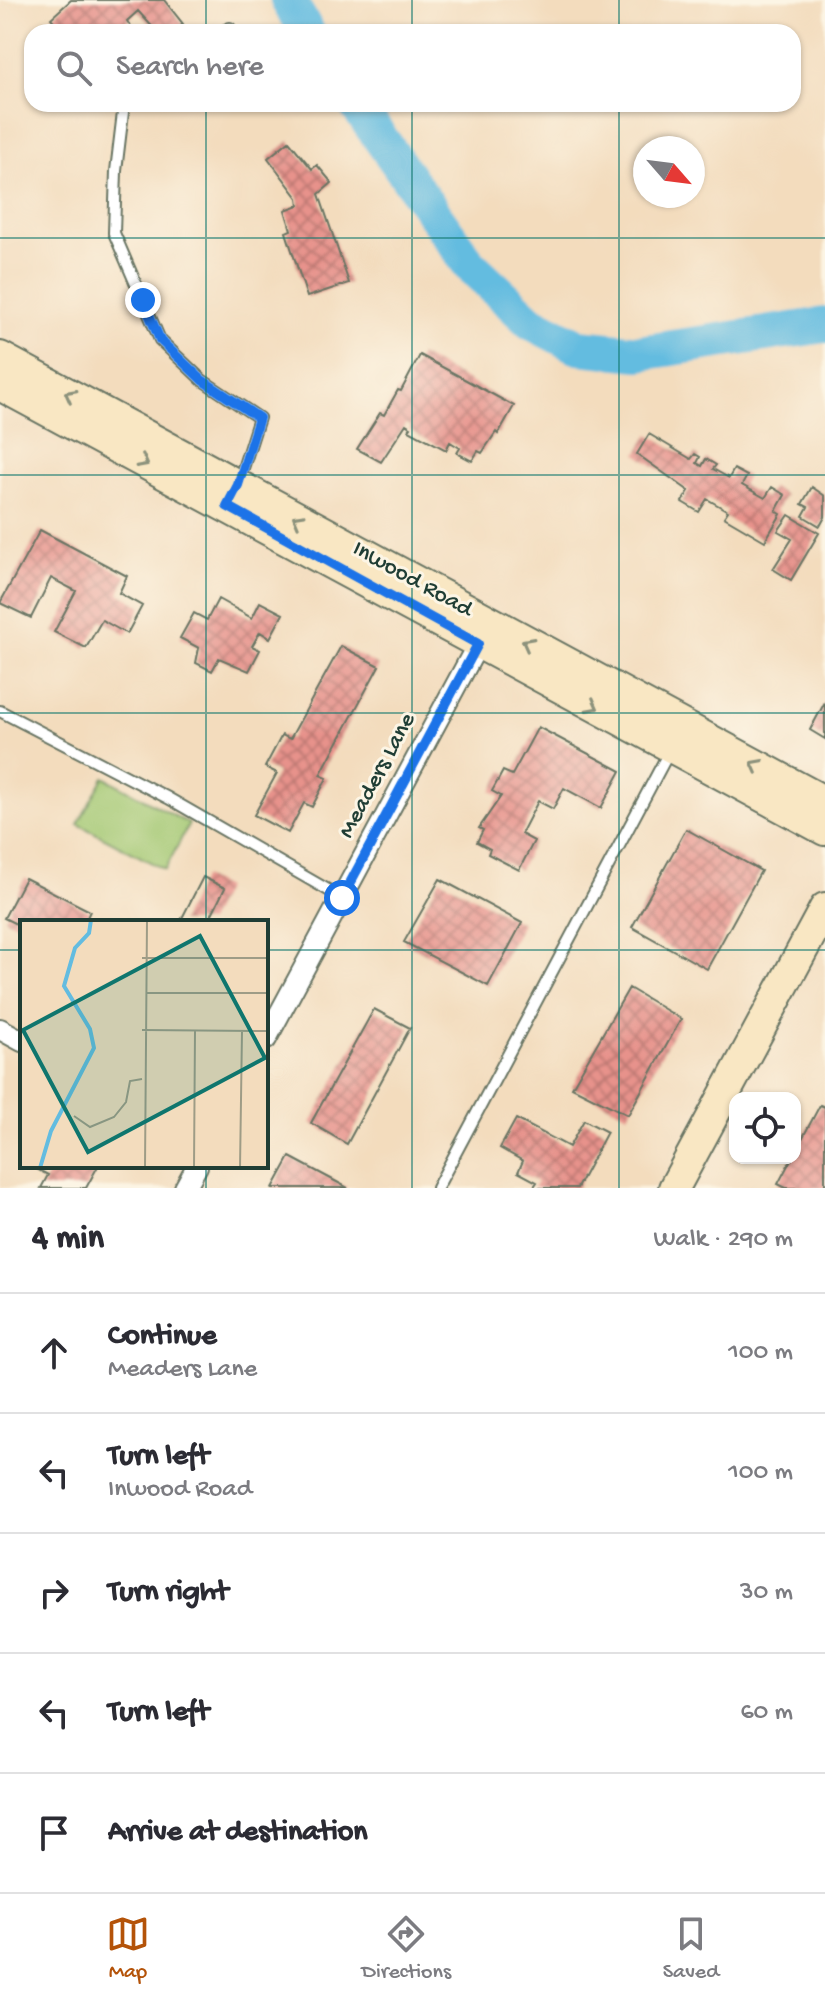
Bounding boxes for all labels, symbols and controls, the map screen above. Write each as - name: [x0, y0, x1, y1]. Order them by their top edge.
- search box: [24, 24, 801, 112]
- icon: search: [52, 46, 96, 90]
- text: Search here: [116, 51, 264, 86]
- north arrow: [633, 136, 705, 208]
- route end: [125, 282, 161, 318]
- one-way arrow: [64, 389, 78, 404]
- one-way arrow: [135, 452, 149, 467]
- one-way arrow: [292, 513, 307, 528]
- street label: Inwood Road: [347, 535, 479, 626]
- one-way arrow: [521, 637, 535, 652]
- one-way arrow: [584, 696, 598, 712]
- street label: Meaders Lane: [333, 708, 423, 844]
- one-way arrow: [750, 760, 765, 775]
- route start: [324, 880, 360, 916]
- inset map: [20, 920, 268, 1168]
- map controls: [729, 1092, 801, 1164]
- button: locate: [729, 1092, 801, 1164]
- text: 4 min: [32, 1220, 104, 1260]
- text: Walk · 290 m: [654, 1225, 793, 1256]
- text: Continue: [108, 1320, 217, 1355]
- icon: ahead: [32, 1331, 76, 1375]
- text: 100 m: [728, 1338, 793, 1369]
- text: Meaders Lane: [108, 1355, 257, 1386]
- text: Turn left: [108, 1440, 209, 1475]
- icon: left: [32, 1451, 76, 1495]
- text: 100 m: [728, 1458, 793, 1489]
- text: Inwood Road: [108, 1475, 252, 1506]
- icon: right: [32, 1571, 76, 1615]
- text: Turn right: [108, 1576, 228, 1611]
- text: 30 m: [740, 1578, 793, 1609]
- icon: left: [32, 1691, 76, 1735]
- text: Turn left: [108, 1696, 209, 1731]
- text: 60 m: [740, 1698, 793, 1729]
- icon: arrive: [32, 1811, 76, 1855]
- text: Arrive at destination: [108, 1816, 368, 1851]
- tab: Map: [106, 1912, 150, 1986]
- tab: Directions: [362, 1912, 451, 1986]
- tab: Saved: [663, 1912, 719, 1986]

